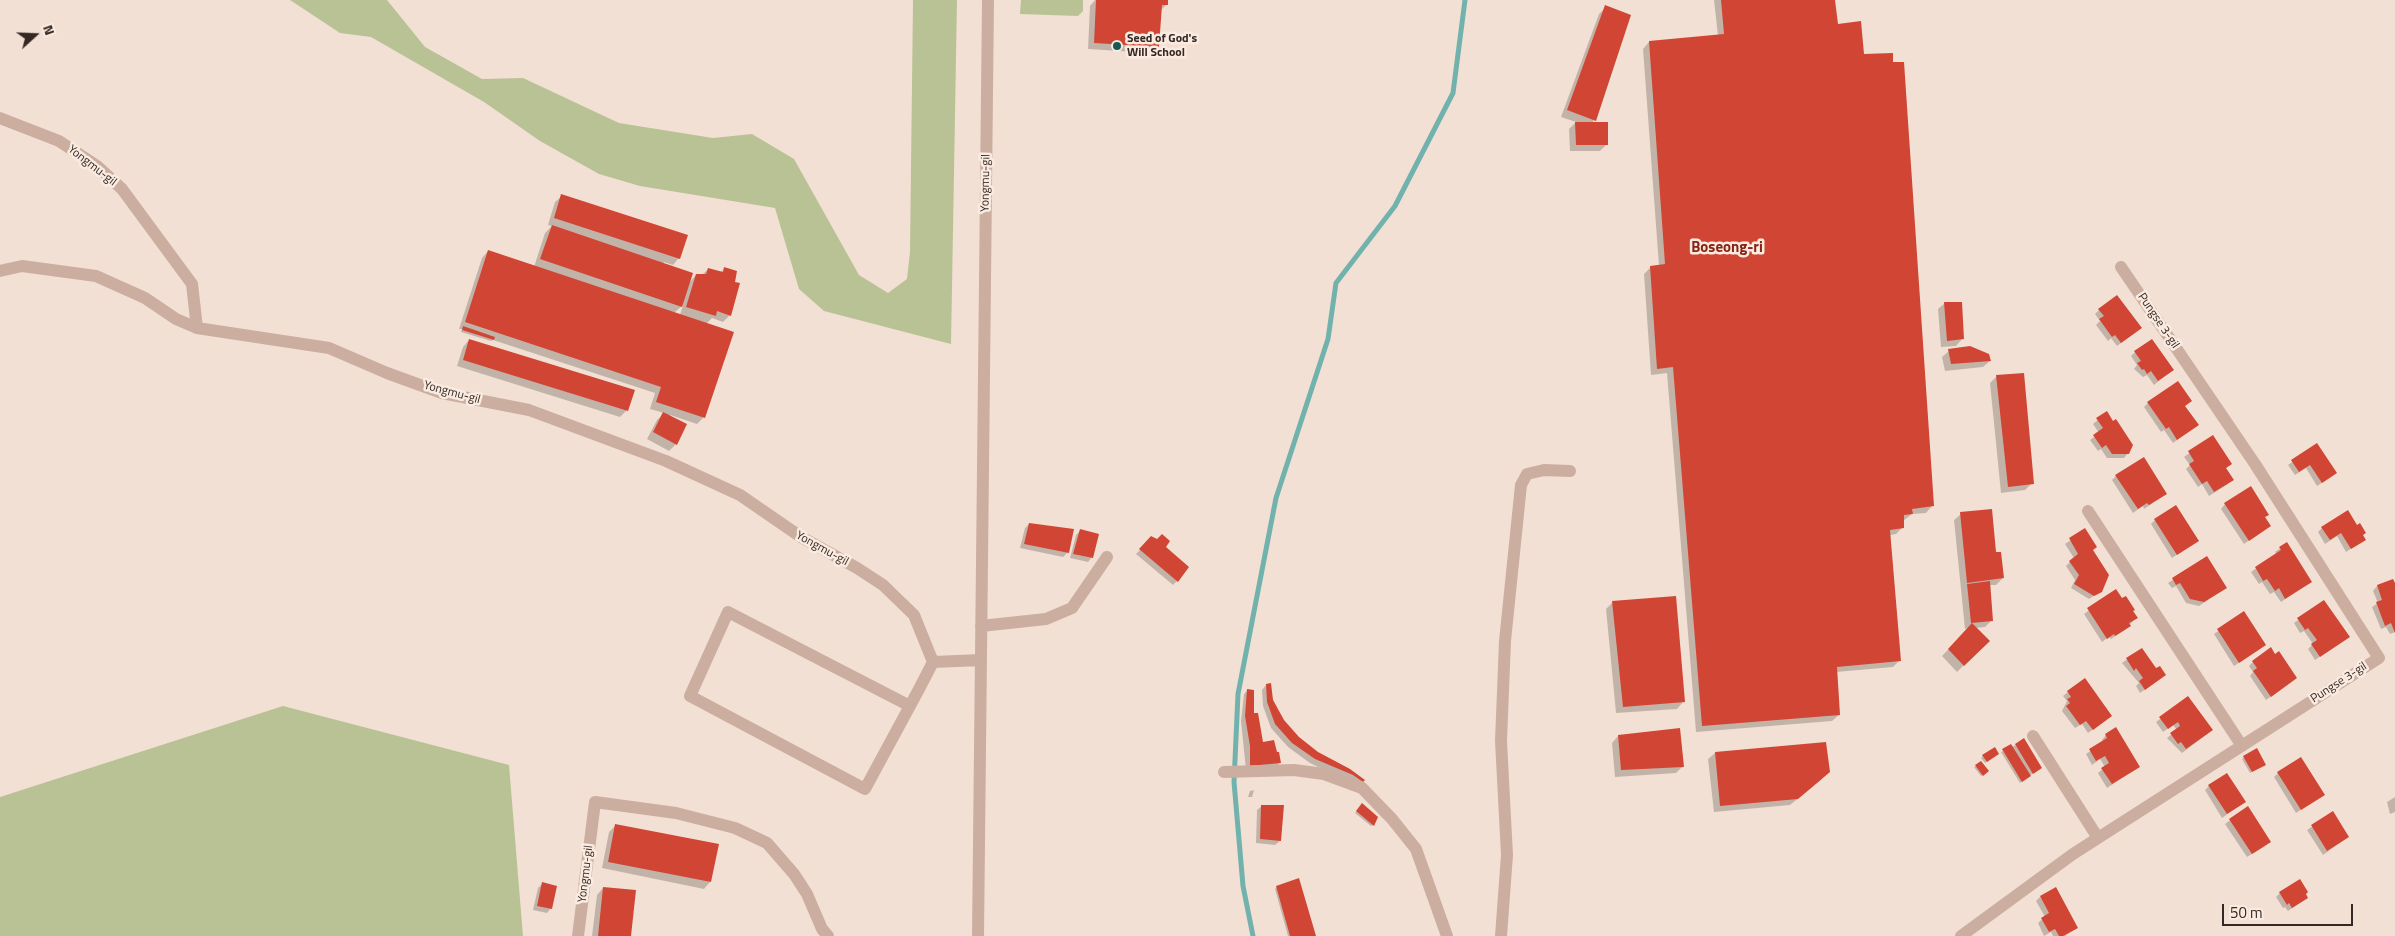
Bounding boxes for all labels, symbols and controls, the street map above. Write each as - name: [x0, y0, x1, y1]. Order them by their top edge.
- north arrow: [10, 10, 60, 60]
- text: N: [38, 22, 61, 38]
- place label: Seed of God's Will School: [1127, 32, 1197, 60]
- marker: Seed of God's Will School: [1111, 40, 1123, 52]
- street label: Yongmu-gil: [65, 143, 119, 189]
- street label: Yongmu-gil: [978, 154, 994, 212]
- district label: Boseong-ri: [1691, 239, 1763, 257]
- street label: Pungse 3-gil: [2134, 290, 2182, 352]
- street label: Yongmu-gil: [422, 379, 482, 407]
- street label: Yongmu-gil: [793, 529, 851, 569]
- street label: Pungse 3-gil: [2308, 660, 2370, 706]
- street label: Yongmu-gil: [575, 844, 597, 904]
- scale bar: [2225, 894, 2356, 926]
- text: 50 m: [2230, 901, 2263, 924]

